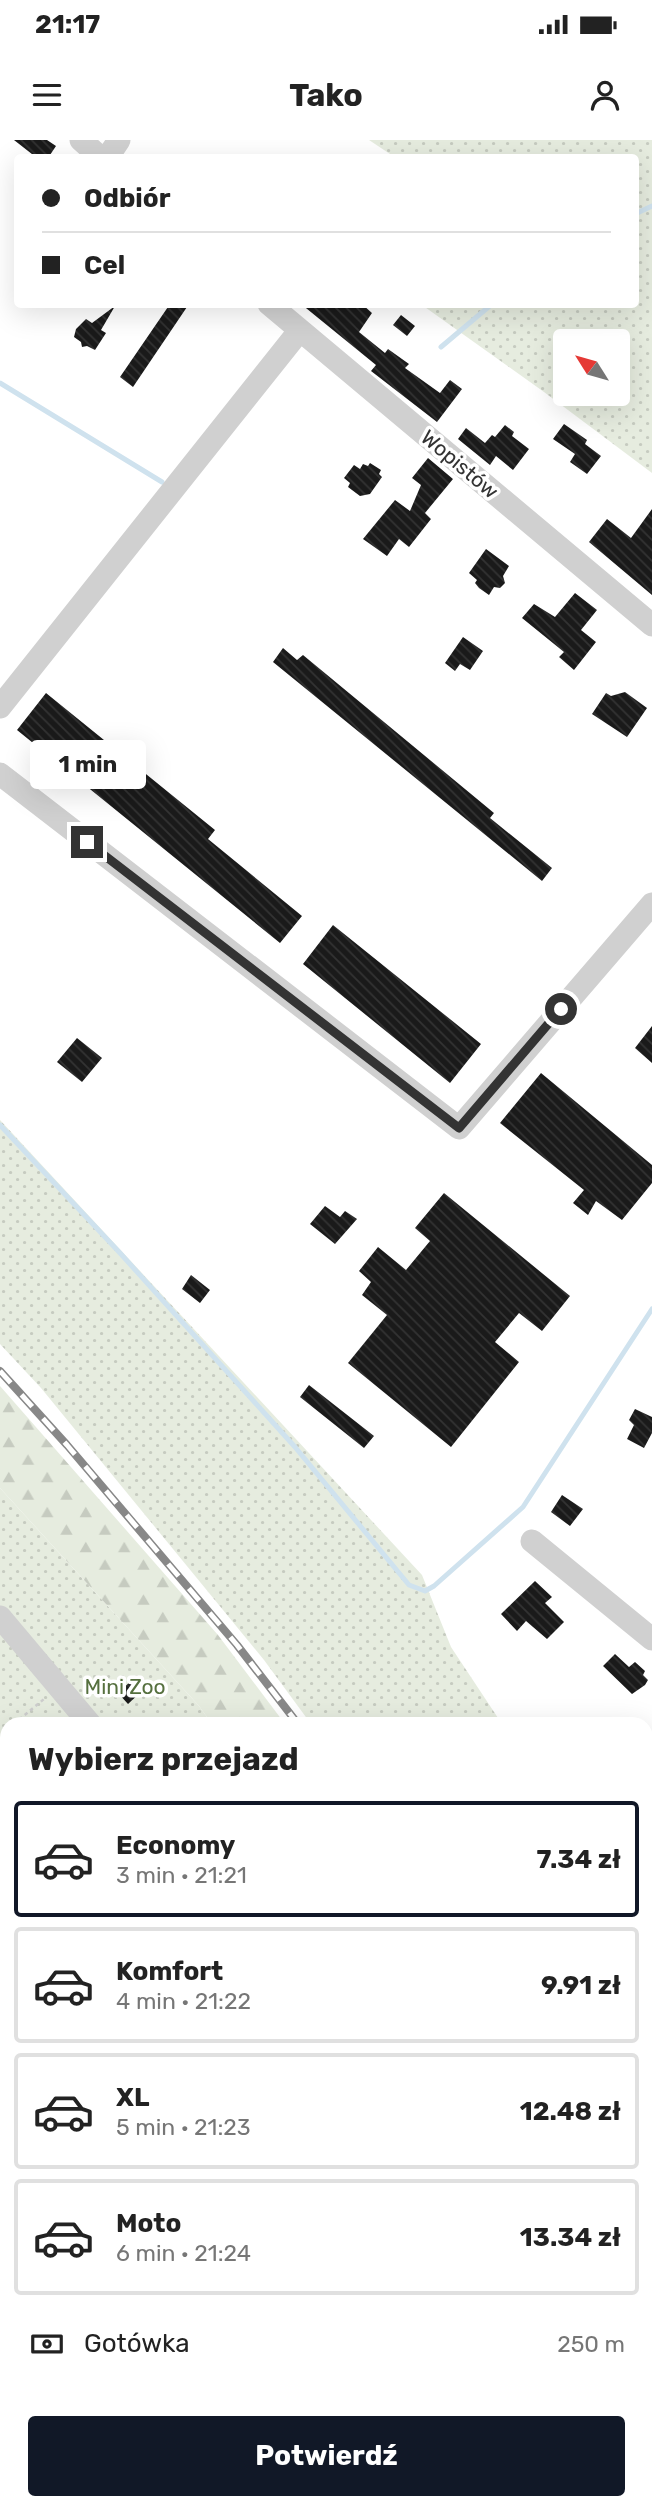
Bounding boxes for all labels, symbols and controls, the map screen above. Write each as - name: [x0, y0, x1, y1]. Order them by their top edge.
- text: 21:17: [35, 9, 100, 40]
- icon: menu: [28, 76, 66, 114]
- text: Tako: [289, 76, 363, 114]
- icon: person: [586, 76, 624, 114]
- text: Odbiór: [84, 183, 170, 214]
- text: Cel: [84, 250, 125, 281]
- north arrow: [553, 329, 630, 406]
- map controls: [553, 329, 630, 406]
- street label: Wopistów: [416, 424, 504, 504]
- callout: 1 min: [29, 740, 145, 790]
- text: 1 min: [59, 750, 117, 778]
- route end: [71, 826, 103, 858]
- route start: [545, 993, 577, 1025]
- park label: Mini Zoo: [84, 1674, 166, 1699]
- text: Wybierz przejazd: [28, 1740, 299, 1778]
- icon: car: [32, 1828, 95, 1891]
- text: Economy: [116, 1830, 235, 1861]
- text: 7.34 zł: [536, 1844, 621, 1875]
- text: 3 min · 21:21: [116, 1861, 247, 1889]
- icon: car: [32, 1954, 95, 2017]
- text: Komfort: [116, 1956, 223, 1987]
- text: 9.91 zł: [541, 1970, 621, 2001]
- text: 4 min · 21:22: [116, 1987, 251, 2015]
- icon: car: [32, 2080, 95, 2143]
- text: XL: [116, 2082, 149, 2113]
- text: 12.48 zł: [520, 2096, 621, 2127]
- text: 5 min · 21:23: [116, 2113, 251, 2141]
- icon: car: [32, 2206, 95, 2269]
- text: Moto: [116, 2208, 181, 2239]
- text: 13.34 zł: [520, 2222, 621, 2253]
- text: 6 min · 21:24: [116, 2239, 251, 2267]
- icon: cash: [28, 2325, 66, 2363]
- text: Gotówka: [84, 2328, 190, 2359]
- text: 250 m: [557, 2330, 625, 2358]
- button: Potwierdź: [28, 2416, 625, 2496]

